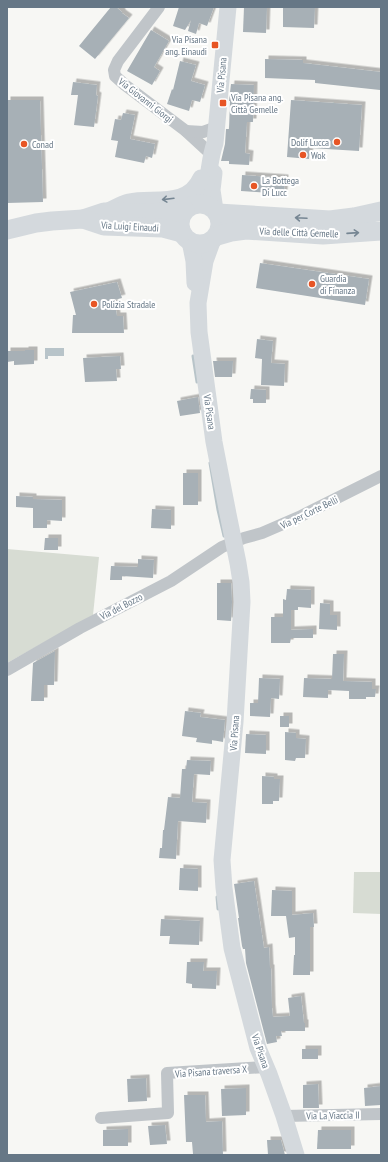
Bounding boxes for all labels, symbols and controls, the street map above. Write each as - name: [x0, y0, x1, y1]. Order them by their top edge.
- place label: Via Pisana ang. Einaudi: [165, 33, 207, 58]
- marker: Via Pisana ang. Einaudi: [210, 40, 220, 50]
- street label: Via Pisana: [213, 57, 230, 94]
- street label: Via Giovanni Giorgi: [115, 74, 176, 126]
- place label: Via Pisana ang. Città Gemelle: [230, 91, 283, 116]
- marker: Via Pisana ang. Città Gemelle: [218, 98, 228, 108]
- place label: Dolif Lucca: [291, 136, 329, 149]
- marker: Dolif Lucca: [332, 137, 342, 147]
- place label: Conad: [32, 138, 53, 151]
- marker: Conad: [19, 139, 29, 149]
- place label: Wok: [311, 149, 326, 162]
- marker: Wok: [298, 150, 308, 160]
- place label: La Bottega Di Lucc: [262, 174, 299, 199]
- marker: La Bottega Di Lucc: [249, 181, 259, 191]
- one-way arrow: [162, 195, 175, 203]
- one-way arrow: [295, 215, 308, 222]
- street label: Via Luigi Einaudi: [100, 218, 159, 235]
- street label: Via delle Città Gemelle: [258, 225, 339, 240]
- one-way arrow: [346, 229, 359, 236]
- place label: Guardia di Finanza: [320, 272, 355, 297]
- marker: Guardia di Finanza: [307, 279, 317, 289]
- place label: Polizia Stradale: [102, 298, 156, 311]
- marker: Polizia Stradale: [89, 299, 99, 309]
- street label: Via Pisana: [200, 393, 218, 430]
- street label: Via per Corte Belli: [277, 493, 340, 532]
- street label: Via del Bozzo: [97, 590, 145, 623]
- street label: Via Pisana: [227, 715, 242, 752]
- street label: Via Pisana: [248, 1031, 272, 1070]
- street label: Via Pisana traversa X: [174, 1063, 247, 1081]
- street label: Via La Viaccia II: [305, 1109, 360, 1122]

